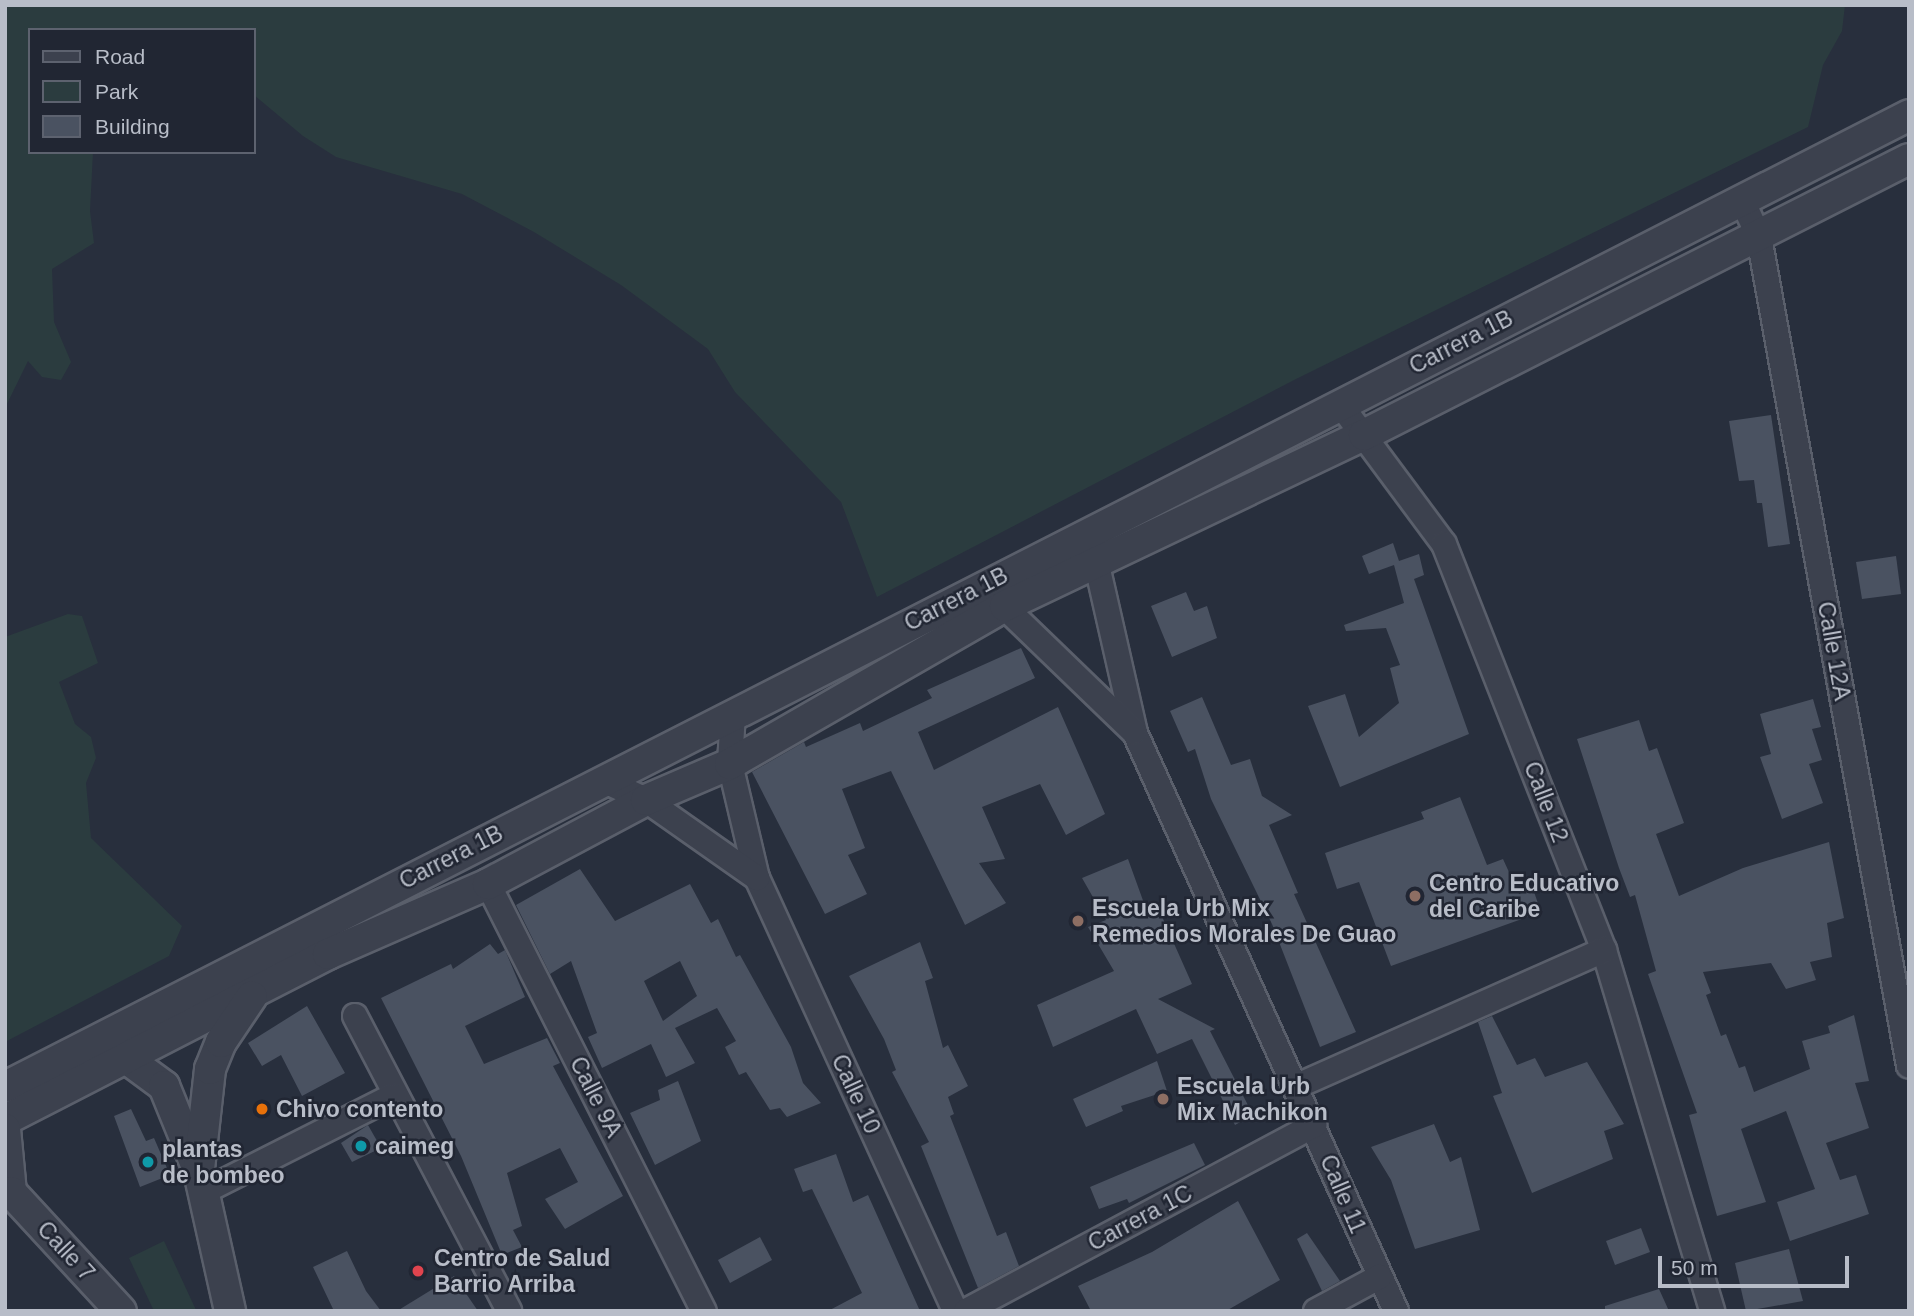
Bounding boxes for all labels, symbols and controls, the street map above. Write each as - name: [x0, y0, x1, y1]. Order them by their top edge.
- legend: [28, 28, 256, 154]
- text: Road: [95, 45, 145, 68]
- text: Park: [95, 80, 138, 103]
- text: Building: [95, 115, 170, 138]
- street label: Carrera 1B: [1405, 304, 1517, 380]
- street label: Carrera 1B: [900, 561, 1012, 637]
- street label: Calle 12A: [1812, 599, 1856, 703]
- street label: Calle 12: [1518, 758, 1574, 846]
- street label: Carrera 1B: [395, 819, 507, 895]
- place label: Centro Educativo del Caribe: [1429, 869, 1619, 923]
- marker: Centro Educativo del Caribe: [1407, 888, 1423, 904]
- place label: Escuela Urb Mix Remedios Morales De Guao: [1092, 894, 1396, 948]
- marker: Escuela Urb Mix Remedios Morales De Guao: [1070, 913, 1086, 929]
- street label: Calle 10: [826, 1050, 886, 1138]
- street label: Calle 9A: [564, 1052, 628, 1142]
- place label: Escuela Urb Mix Machikon: [1177, 1072, 1328, 1126]
- marker: Escuela Urb Mix Machikon: [1155, 1091, 1171, 1107]
- place label: Chivo contento: [276, 1095, 443, 1123]
- marker: Chivo contento: [254, 1101, 270, 1117]
- place label: caimeg: [375, 1132, 454, 1160]
- place label: plantas de bombeo: [162, 1135, 285, 1189]
- marker: caimeg: [353, 1138, 369, 1154]
- street label: Calle 11: [1314, 1151, 1372, 1237]
- marker: plantas de bombeo: [140, 1154, 156, 1170]
- street label: Carrera 1C: [1083, 1179, 1197, 1257]
- street label: Calle 7: [31, 1215, 101, 1287]
- scale bar: [1662, 1242, 1853, 1286]
- place label: Centro de Salud Barrio Arriba: [434, 1244, 610, 1298]
- text: 50 m: [1671, 1256, 1718, 1279]
- marker: Centro de Salud Barrio Arriba: [408, 1261, 428, 1281]

